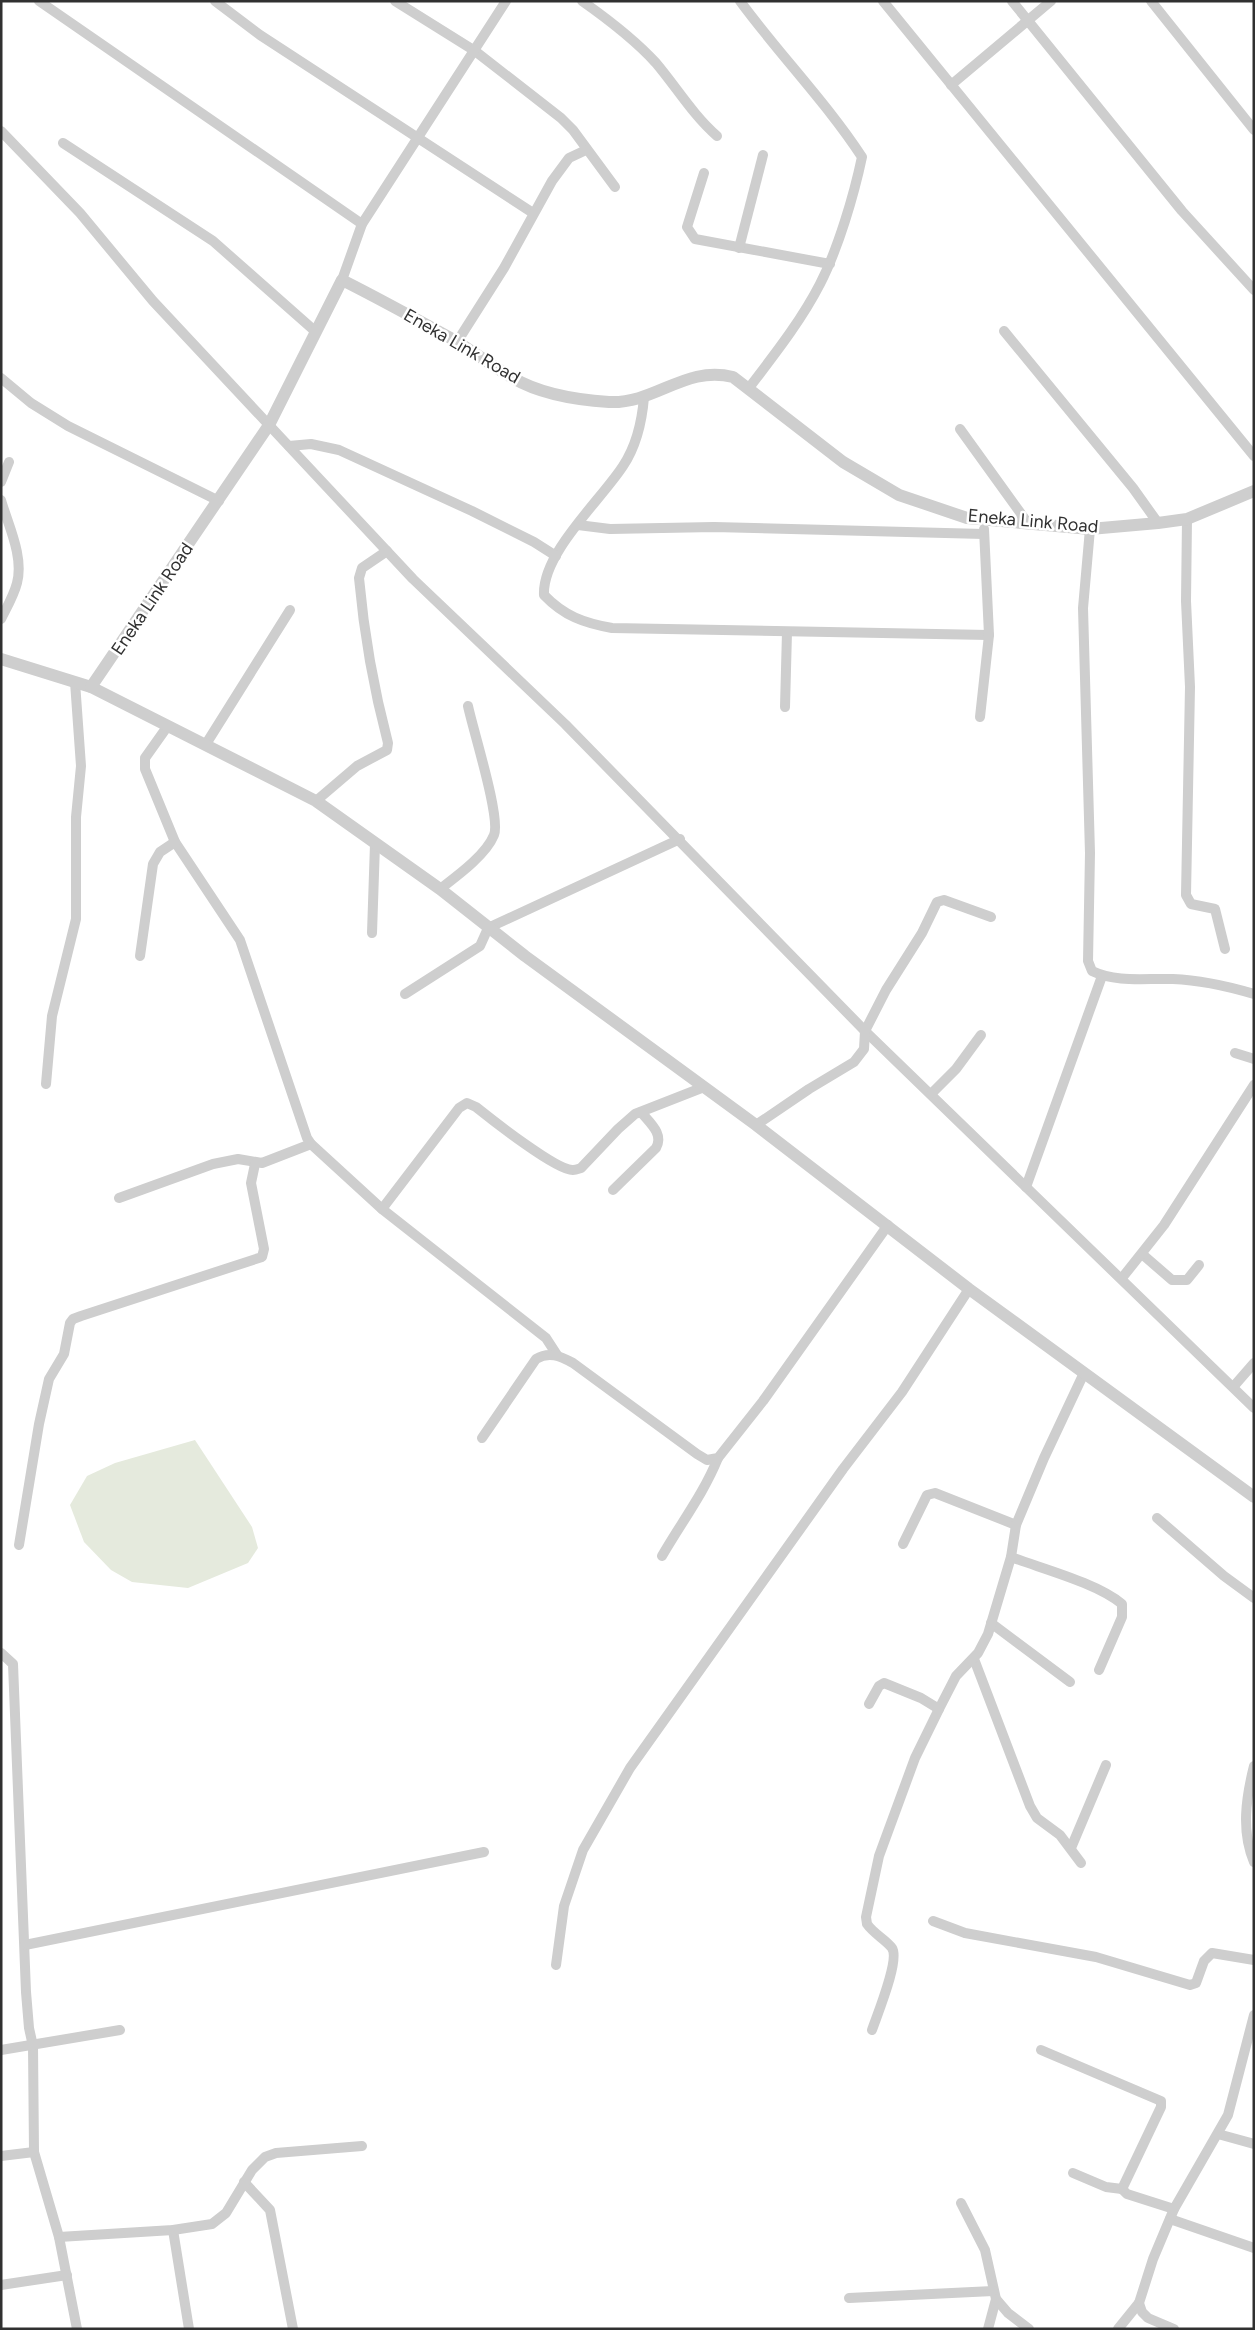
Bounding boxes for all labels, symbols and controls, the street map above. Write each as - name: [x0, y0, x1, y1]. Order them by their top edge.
- street label: Eneka Link Road: [400, 304, 524, 388]
- street label: Eneka Link Road: [967, 504, 1099, 538]
- street label: Eneka Link Road: [106, 539, 198, 659]

